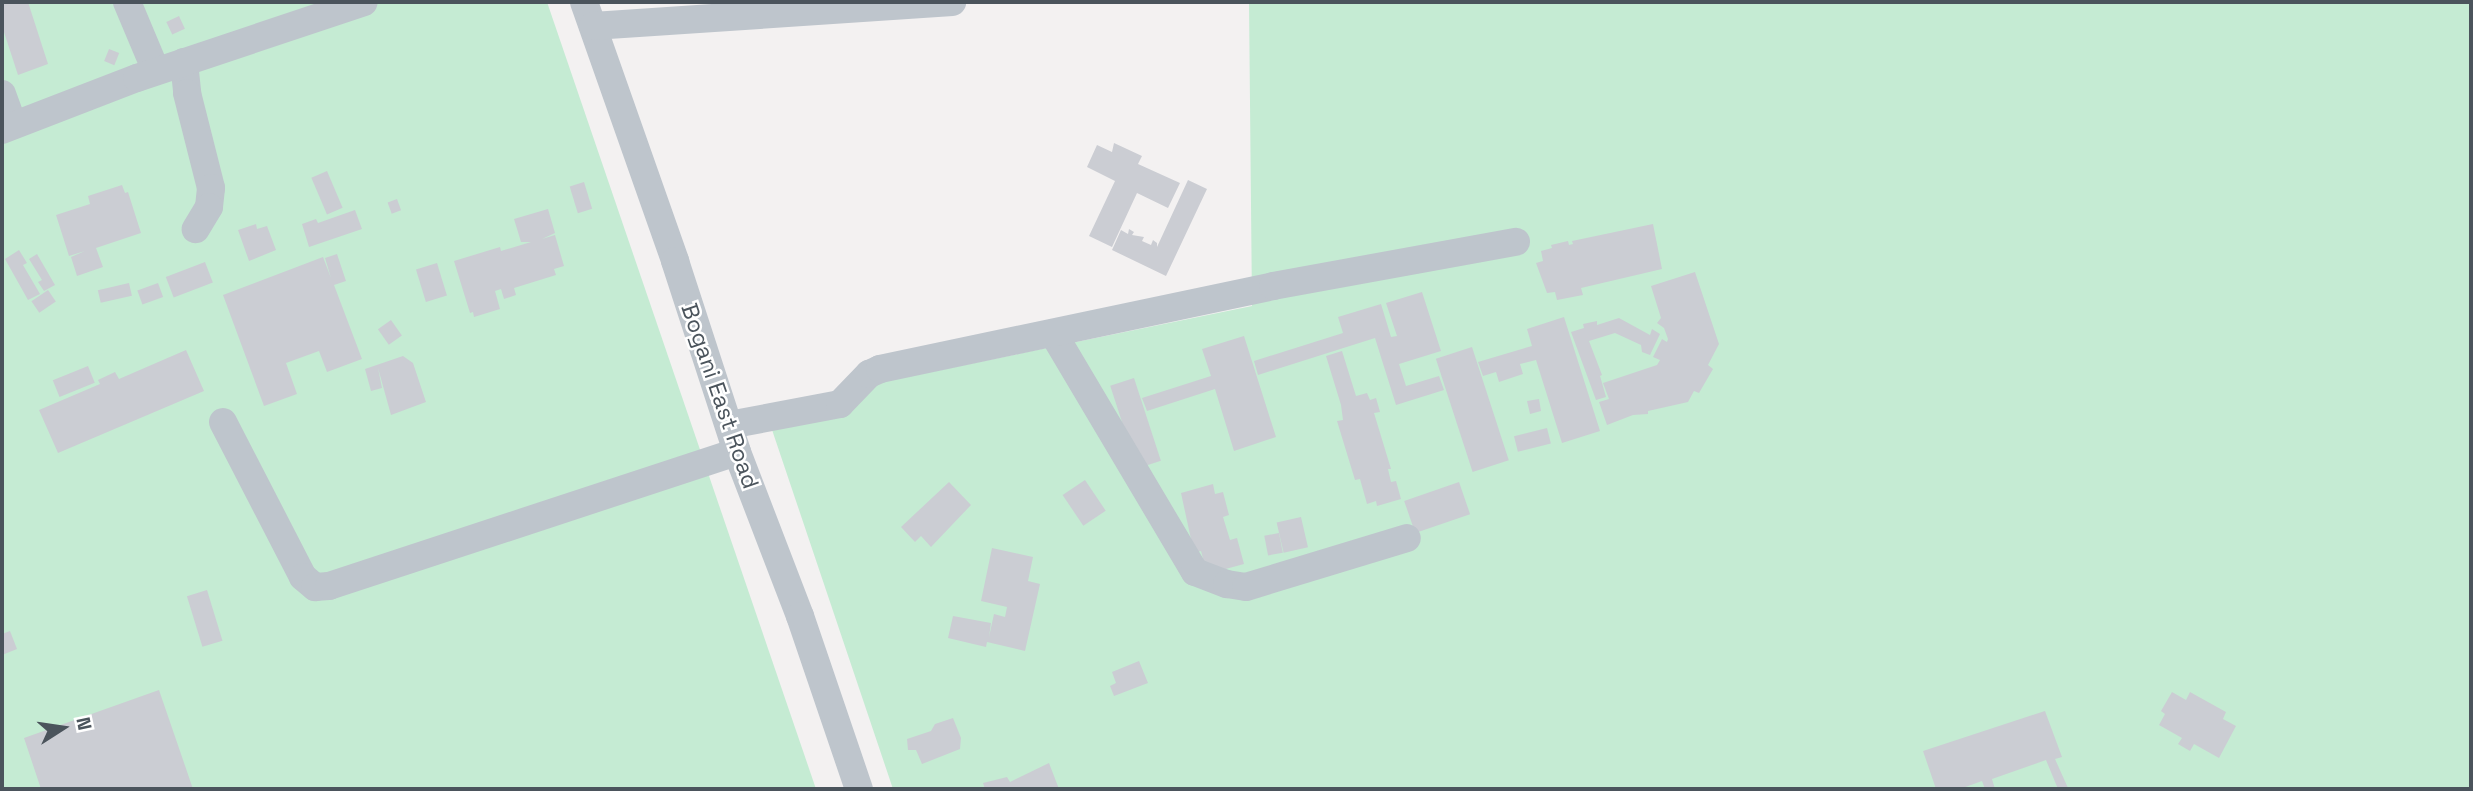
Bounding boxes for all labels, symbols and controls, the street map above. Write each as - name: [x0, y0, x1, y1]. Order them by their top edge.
- street label: Bogani East Road: [675, 300, 765, 492]
- north arrow: [28, 693, 98, 763]
- text: N: [70, 715, 98, 732]

